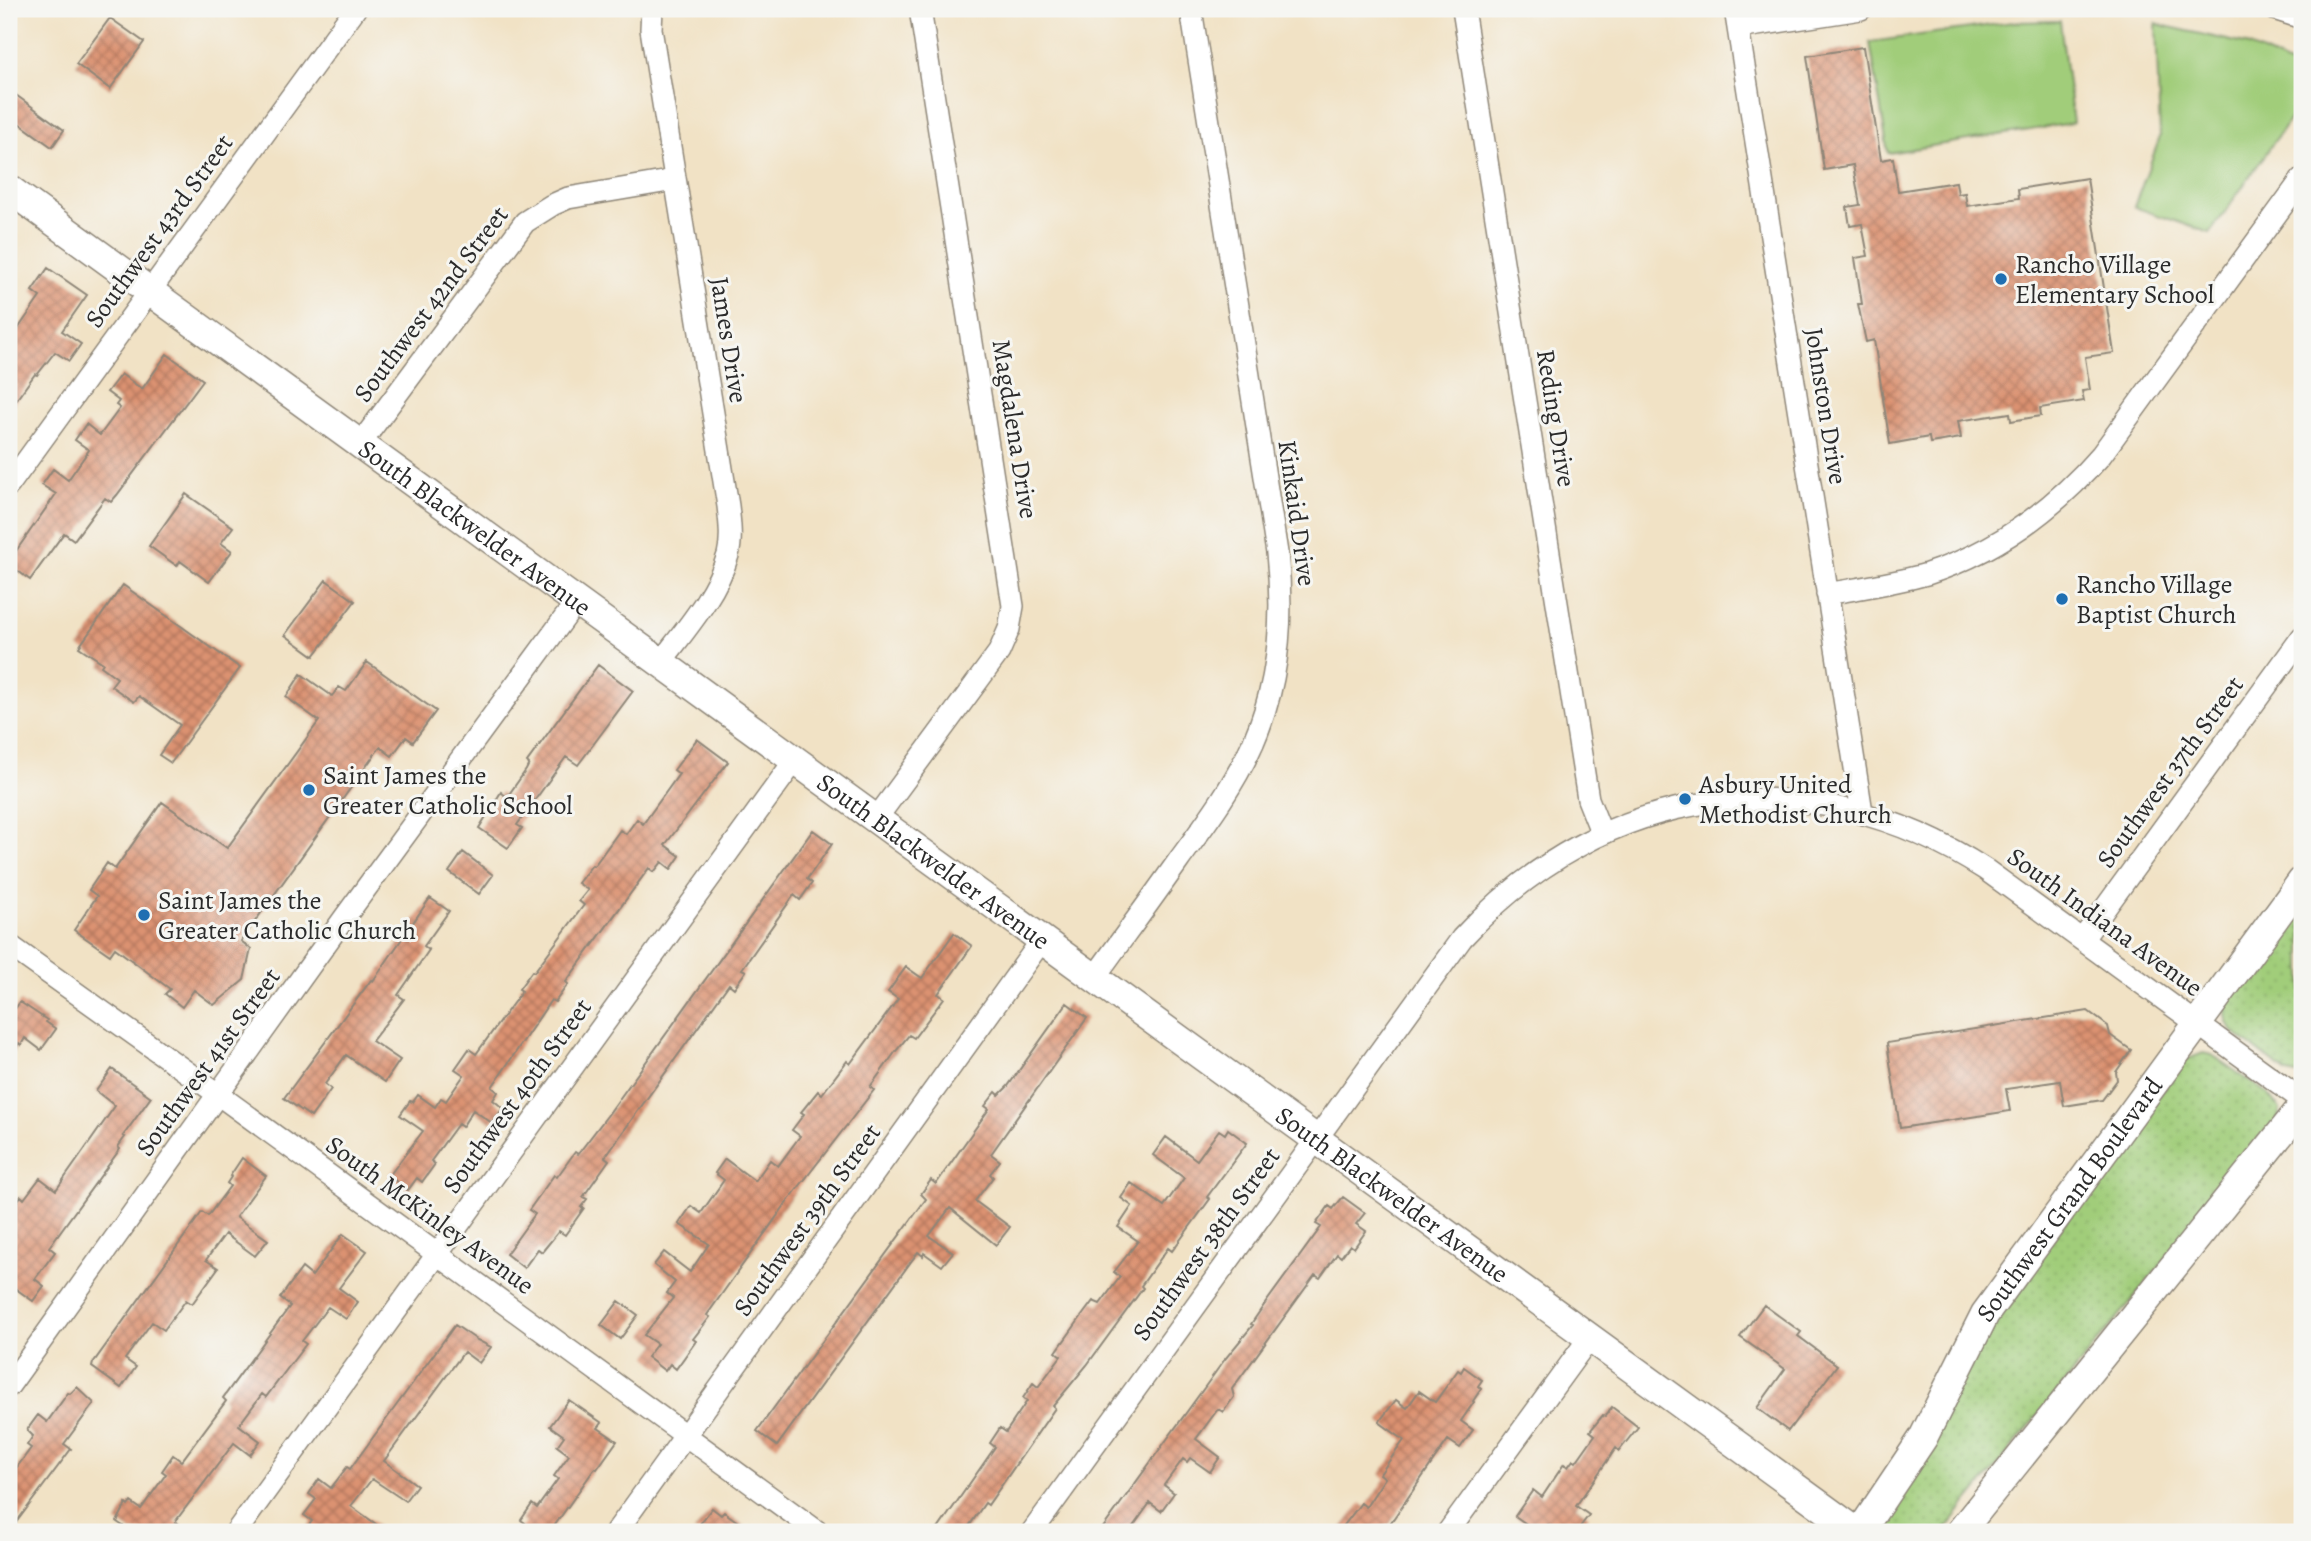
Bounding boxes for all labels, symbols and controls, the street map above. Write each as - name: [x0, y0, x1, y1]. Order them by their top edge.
- street label: Southwest 43rd Street: [77, 127, 241, 335]
- street label: Southwest 42nd Street: [346, 198, 517, 409]
- place label: Rancho Village Elementary School: [2015, 247, 2214, 312]
- marker: Rancho Village Elementary School: [1993, 271, 2009, 287]
- street label: James Drive: [702, 274, 756, 406]
- street label: Johnston Drive: [1796, 325, 1856, 487]
- street label: Magdalena Drive: [984, 337, 1046, 521]
- street label: Reding Drive: [1528, 347, 1584, 489]
- street label: South Blackwelder Avenue: [351, 431, 599, 624]
- street label: Kinkaid Drive: [1269, 438, 1325, 588]
- place label: Rancho Village Baptist Church: [2076, 567, 2236, 632]
- marker: Rancho Village Baptist Church: [2054, 591, 2070, 607]
- street label: Southwest 37th Street: [2088, 669, 2252, 875]
- place label: Saint James the Greater Catholic School: [323, 758, 573, 823]
- street label: South Blackwelder Avenue: [810, 764, 1057, 957]
- place label: Asbury United Methodist Church: [1698, 767, 1892, 832]
- marker: Saint James the Greater Catholic School: [301, 782, 317, 798]
- marker: Asbury United Methodist Church: [1677, 791, 1693, 807]
- street label: South Indiana Avenue: [2000, 839, 2210, 1005]
- place label: Saint James the Greater Catholic Church: [158, 883, 416, 948]
- marker: Saint James the Greater Catholic Church: [136, 907, 152, 923]
- street label: Southwest 41st Street: [128, 960, 288, 1163]
- street label: Southwest 40th Street: [434, 991, 600, 1201]
- street label: Southwest Grand Boulevard: [1968, 1070, 2170, 1329]
- street label: South Blackwelder Avenue: [1269, 1098, 1516, 1291]
- street label: Southwest 39th Street: [725, 1116, 889, 1323]
- street label: South McKinley Avenue: [319, 1127, 541, 1303]
- street label: Southwest 38th Street: [1124, 1140, 1288, 1348]

